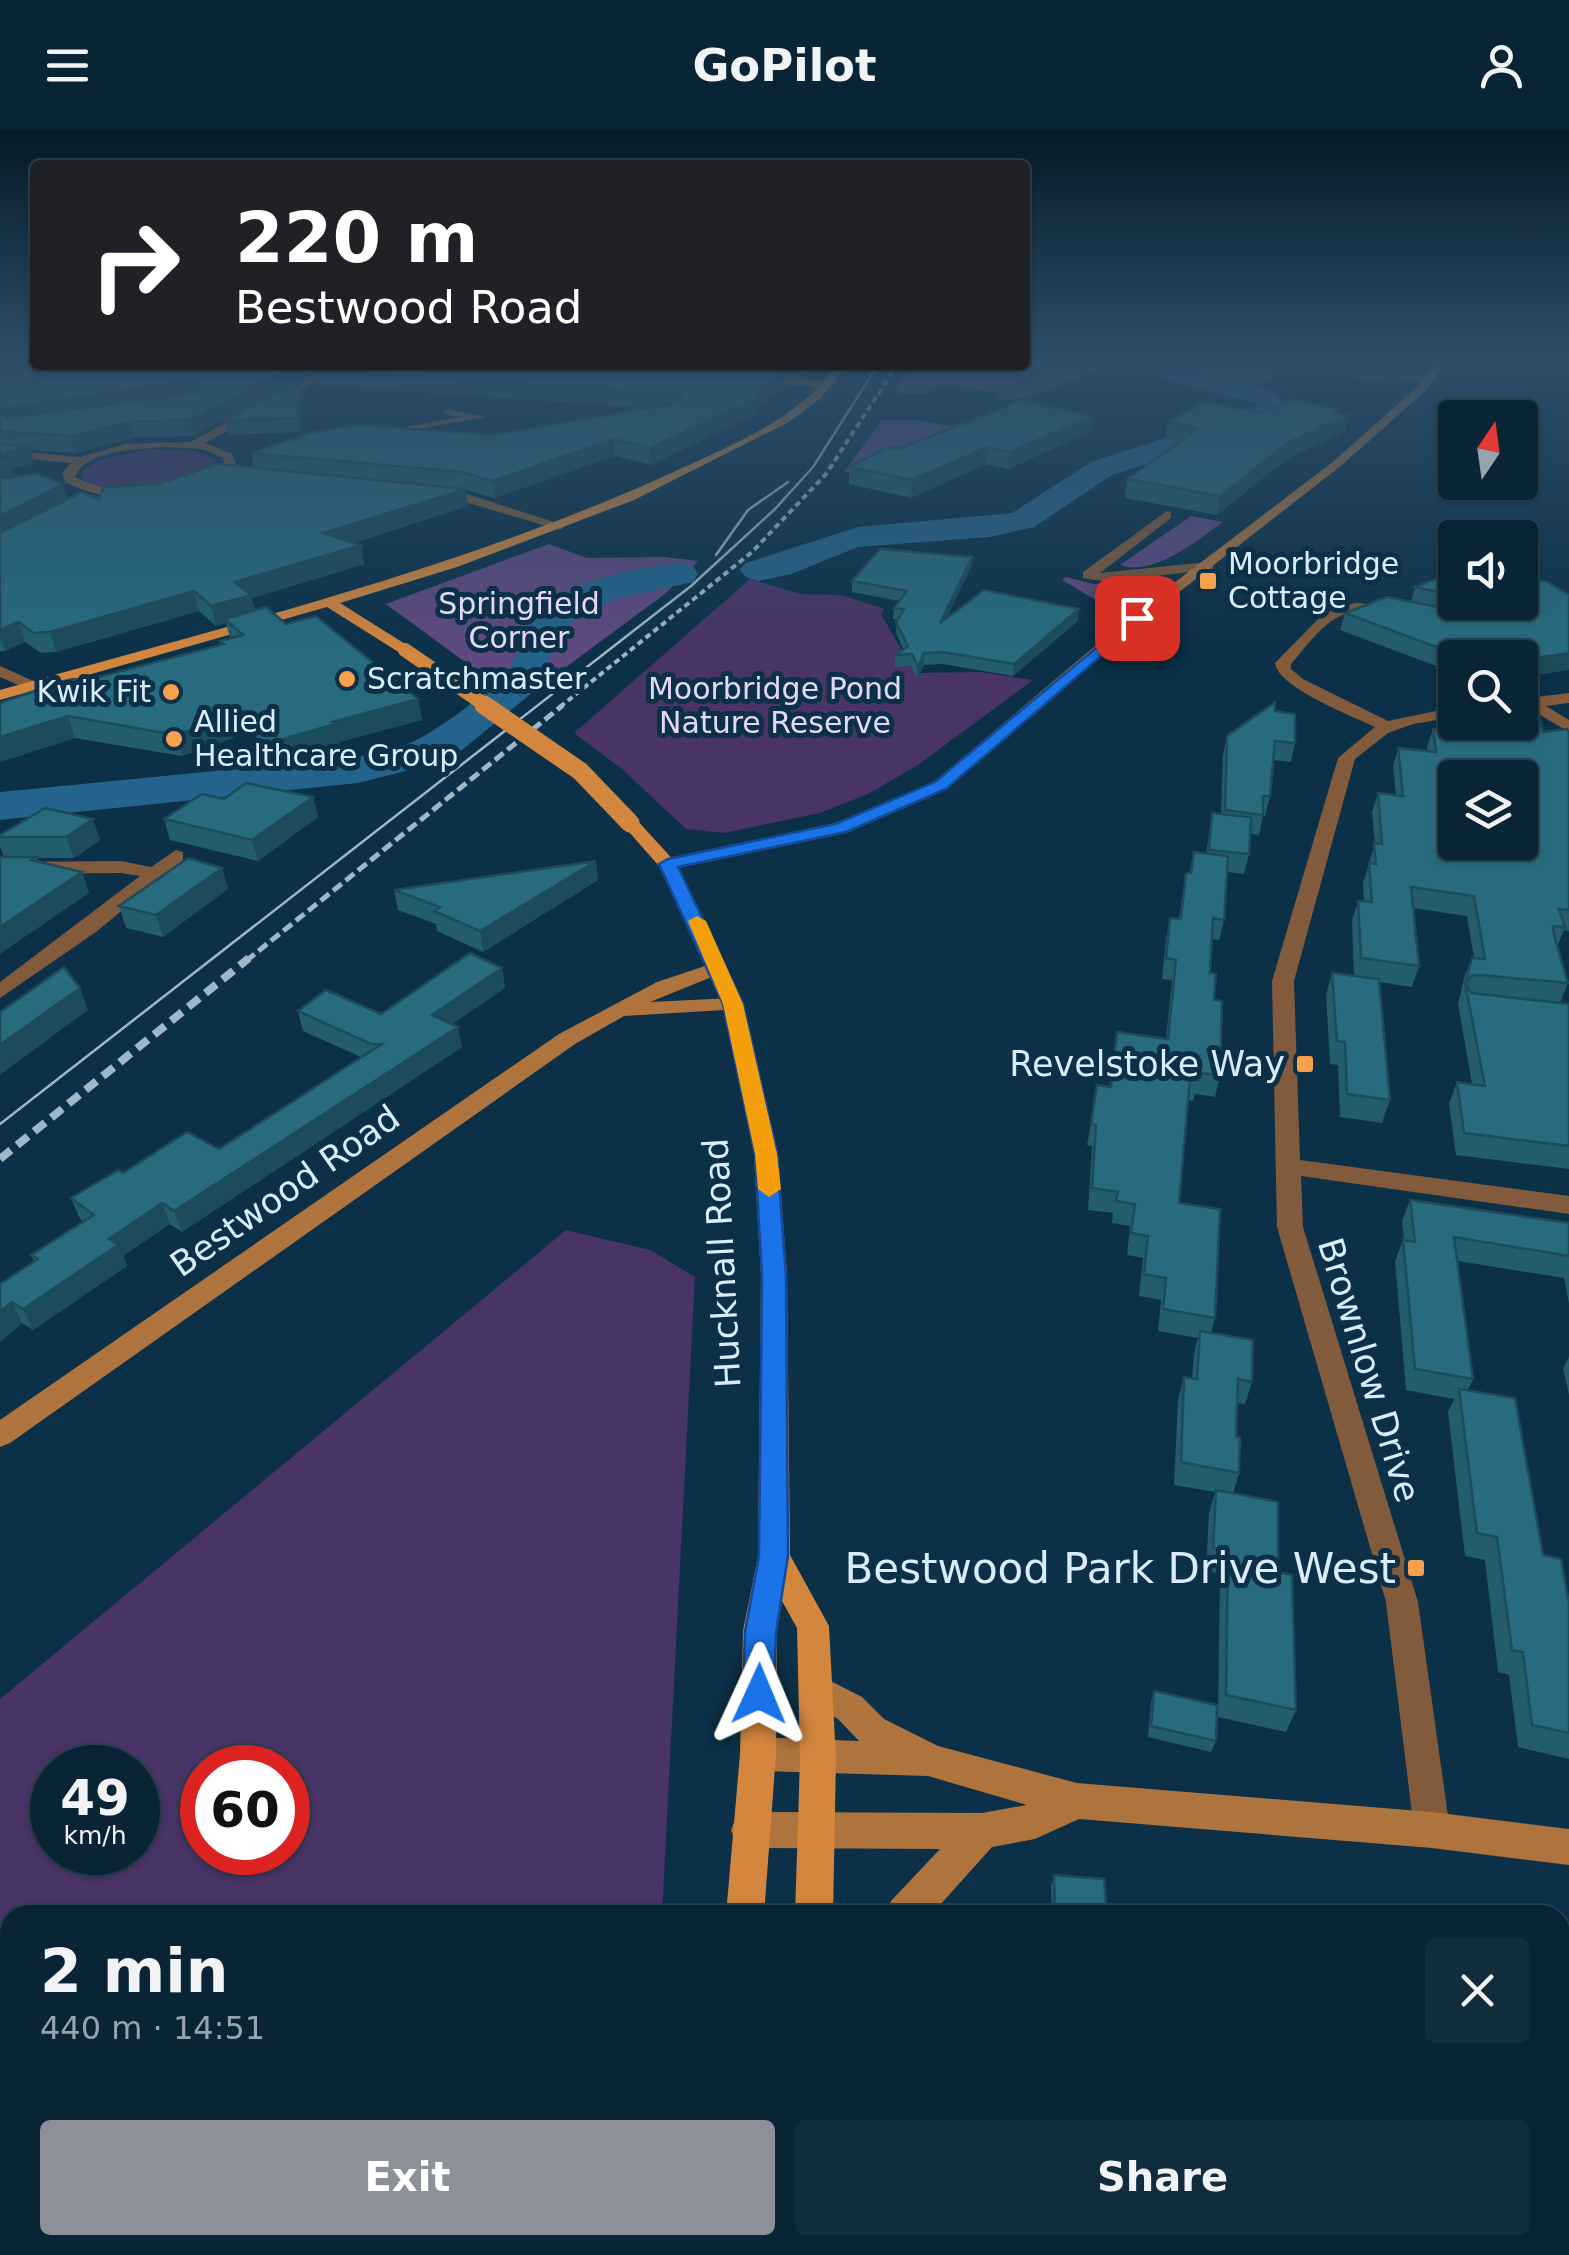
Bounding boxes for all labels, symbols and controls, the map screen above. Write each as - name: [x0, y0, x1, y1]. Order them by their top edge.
- icon: menu: [40, 38, 95, 93]
- icon: person: [1474, 38, 1529, 93]
- text: GoPilot: [692, 39, 877, 92]
- text: 220 m: [235, 197, 478, 279]
- icon: right: [70, 200, 200, 330]
- text: Bestwood Road: [235, 281, 582, 334]
- north arrow: [1438, 400, 1538, 500]
- map controls: [1438, 400, 1538, 860]
- button: sound: [1438, 520, 1538, 620]
- place label: Moorbridge Cottage: [1228, 546, 1399, 615]
- marker: Moorbridge Cottage: [1197, 570, 1219, 592]
- pin: [1095, 576, 1180, 661]
- park label: Springfield Corner: [438, 586, 600, 655]
- icon: arrive: [1110, 591, 1165, 646]
- button: search: [1438, 640, 1538, 740]
- place label: Scratchmaster: [367, 661, 587, 696]
- marker: Scratchmaster: [336, 668, 358, 690]
- park label: Moorbridge Pond Nature Reserve: [648, 671, 902, 740]
- place label: Kwik Fit: [36, 674, 151, 709]
- marker: Kwik Fit: [160, 681, 182, 703]
- place label: Allied Healthcare Group: [194, 704, 458, 773]
- marker: Allied Healthcare Group: [163, 728, 185, 750]
- button: layers: [1438, 760, 1538, 860]
- place label: Revelstoke Way: [1009, 1044, 1285, 1084]
- marker: Revelstoke Way: [1294, 1053, 1316, 1075]
- street label: Bestwood Road: [163, 1097, 407, 1285]
- street label: Hucknall Road: [695, 1137, 749, 1389]
- street label: Brownlow Drive: [1310, 1233, 1428, 1507]
- place label: Bestwood Park Drive West: [845, 1544, 1396, 1593]
- marker: Bestwood Park Drive West: [1405, 1557, 1427, 1579]
- position arrow: [707, 1642, 811, 1746]
- speed limit sign: 60: [180, 1745, 310, 1875]
- text: 49: [60, 1769, 130, 1827]
- text: km/h: [63, 1821, 127, 1850]
- text: 2 min: [40, 1936, 228, 2006]
- button: close: [1425, 1938, 1530, 2043]
- text: 440 m · 14:51: [40, 2009, 265, 2047]
- button: Exit: [40, 2120, 775, 2235]
- button: Share: [795, 2120, 1530, 2235]

